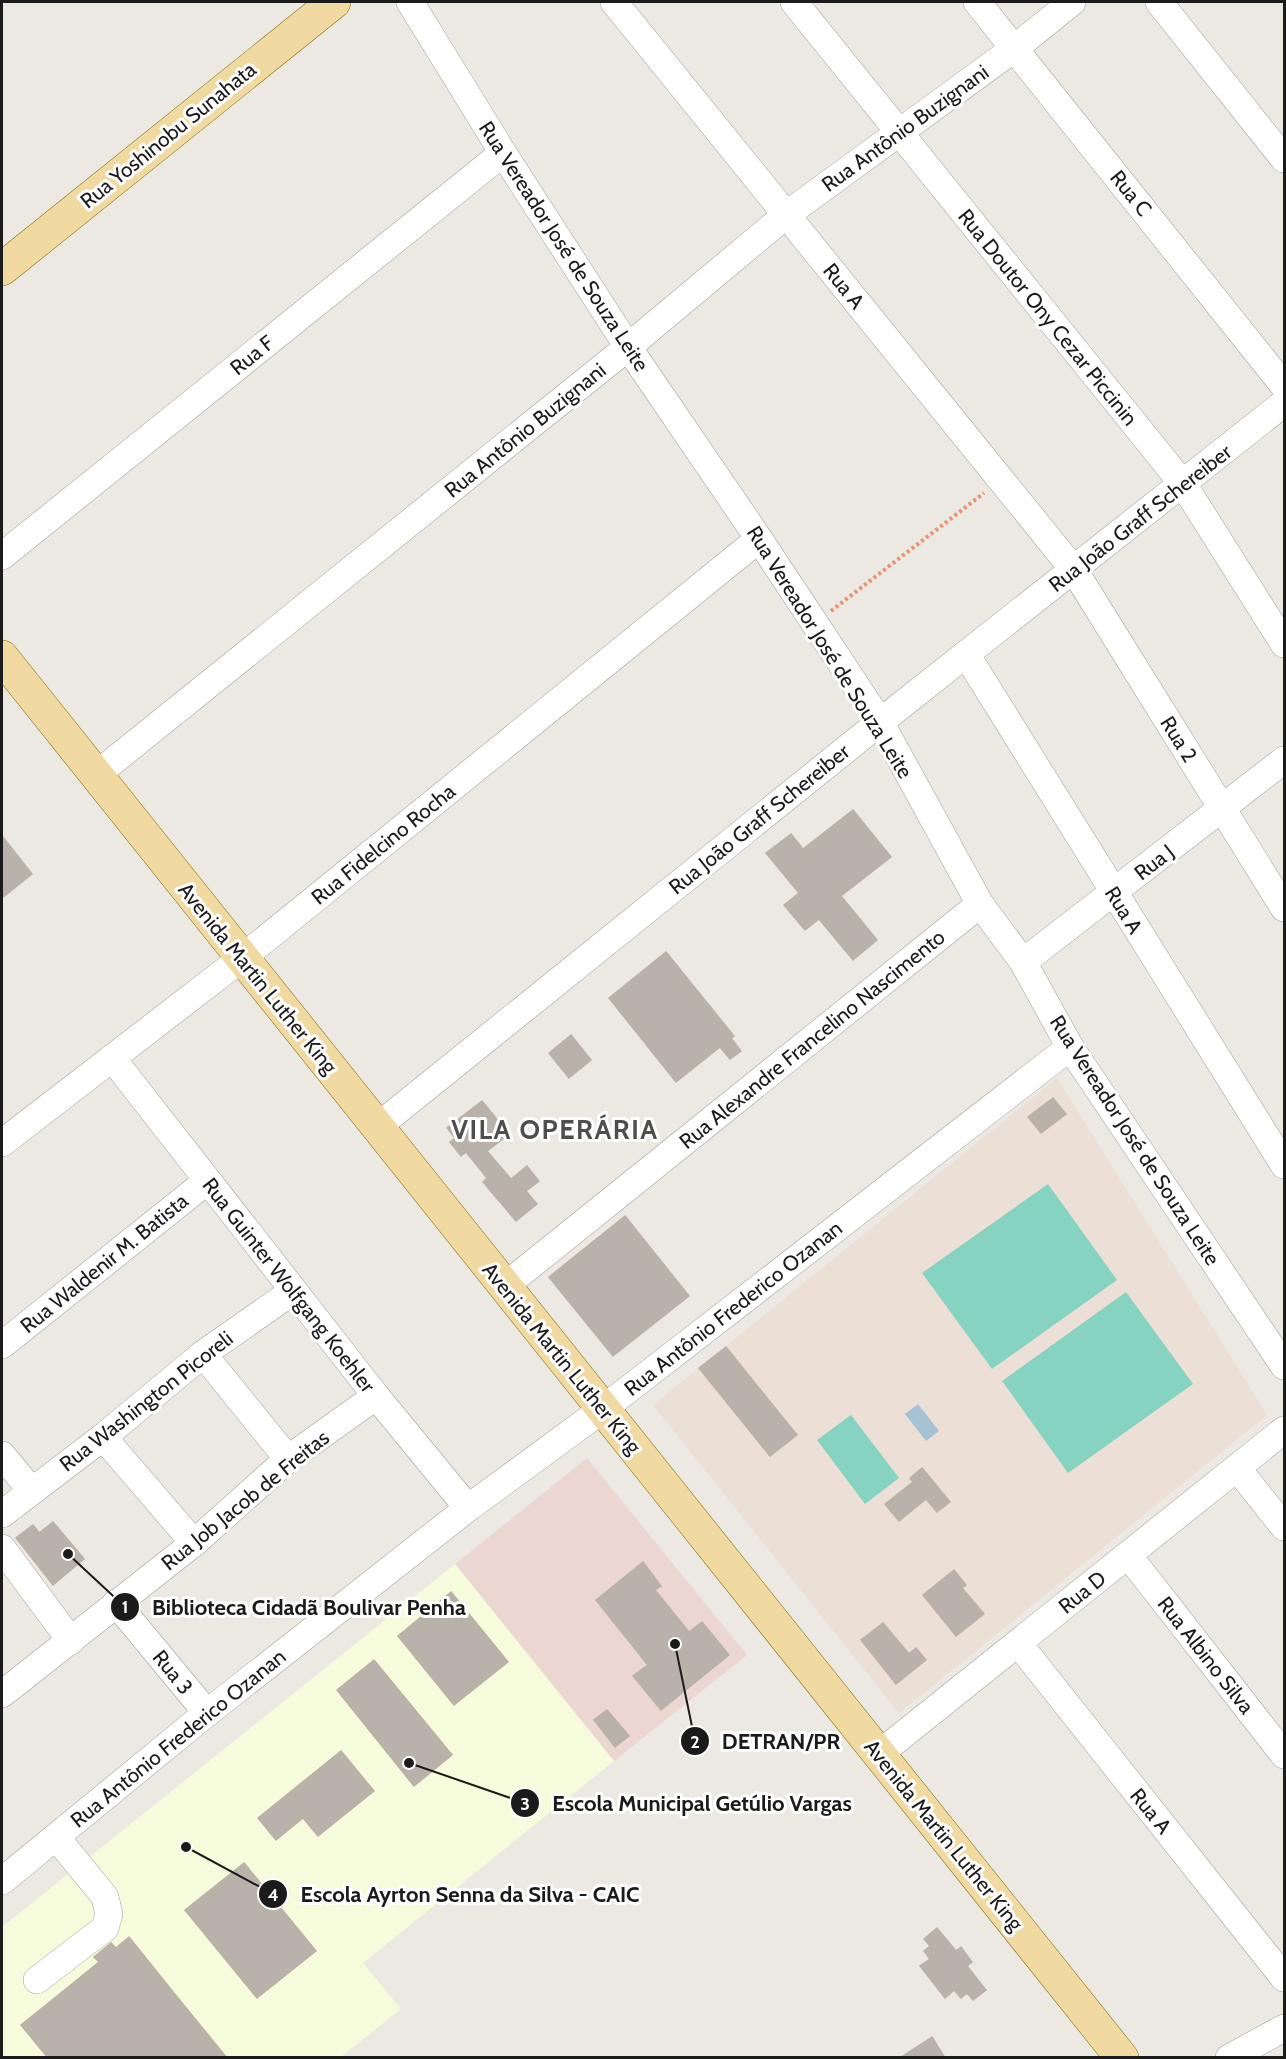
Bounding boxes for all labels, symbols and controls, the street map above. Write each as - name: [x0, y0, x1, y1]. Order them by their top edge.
- street label: Rua Yoshinobu Sunahata: [75, 57, 261, 213]
- street label: Rua Antônio Buzignani: [817, 59, 993, 197]
- street label: Rua Vereador José de Souza Leite: [474, 116, 654, 376]
- street label: Rua C: [1105, 165, 1157, 221]
- street label: Rua Doutor Ony Cezar Piccinin: [953, 204, 1143, 430]
- street label: Rua A: [818, 258, 870, 314]
- street label: Rua F: [225, 330, 279, 380]
- street label: Rua Antônio Buzignani: [439, 357, 611, 503]
- street label: Rua João Graff Schereiber: [1044, 439, 1237, 597]
- street label: Rua Vereador José de Souza Leite: [742, 521, 918, 783]
- street label: Rua 2: [1155, 711, 1203, 767]
- street label: Rua João Graff Schereiber: [664, 738, 854, 899]
- street label: Rua Fidelcino Rocha: [306, 778, 460, 910]
- street label: Rua J: [1129, 839, 1179, 885]
- street label: Avenida Martin Luther King: [173, 878, 343, 1079]
- street label: Rua A: [1100, 882, 1148, 938]
- street label: Rua Alexandre Francelino Nascimento: [674, 924, 950, 1154]
- street label: Rua Vereador José de Souza Leite: [1045, 1010, 1225, 1270]
- district label: VILA OPERÁRIA: [451, 1113, 659, 1146]
- street label: Rua Guinter Wolfgang Koehler: [197, 1173, 381, 1398]
- street label: Rua Waldenir M. Batista: [15, 1188, 193, 1338]
- street label: Rua Antônio Frederico Ozanan: [619, 1215, 847, 1401]
- street label: Avenida Martin Luther King: [477, 1258, 647, 1459]
- street label: Rua Washington Picoreli: [54, 1326, 238, 1476]
- street label: Rua Job Jacob de Freitas: [156, 1425, 334, 1575]
- street label: Rua D: [1053, 1565, 1111, 1619]
- callout: Biblioteca Cidadã Boulivar Penha: [110, 1587, 478, 1627]
- street label: Rua Albino Silva: [1153, 1591, 1259, 1719]
- text: Biblioteca Cidadã Boulivar Penha: [152, 1594, 466, 1621]
- text: 1: [122, 1596, 128, 1618]
- street label: Rua Antônio Frederico Ozanan: [65, 1643, 291, 1833]
- street label: Rua 3: [148, 1645, 198, 1699]
- callout: DETRAN/PR: [680, 1721, 852, 1761]
- text: DETRAN/PR: [722, 1728, 840, 1755]
- text: 2: [690, 1731, 700, 1753]
- street label: Avenida Martin Luther King: [859, 1735, 1029, 1936]
- callout: Escola Municipal Getúlio Vargas: [510, 1783, 863, 1823]
- street label: Rua A: [1125, 1783, 1177, 1839]
- text: Escola Municipal Getúlio Vargas: [552, 1790, 852, 1817]
- text: 3: [520, 1793, 530, 1815]
- callout: Escola Ayrton Senna da Silva - CAIC: [258, 1874, 651, 1914]
- text: Escola Ayrton Senna da Silva - CAIC: [300, 1881, 640, 1908]
- text: 4: [267, 1884, 279, 1906]

